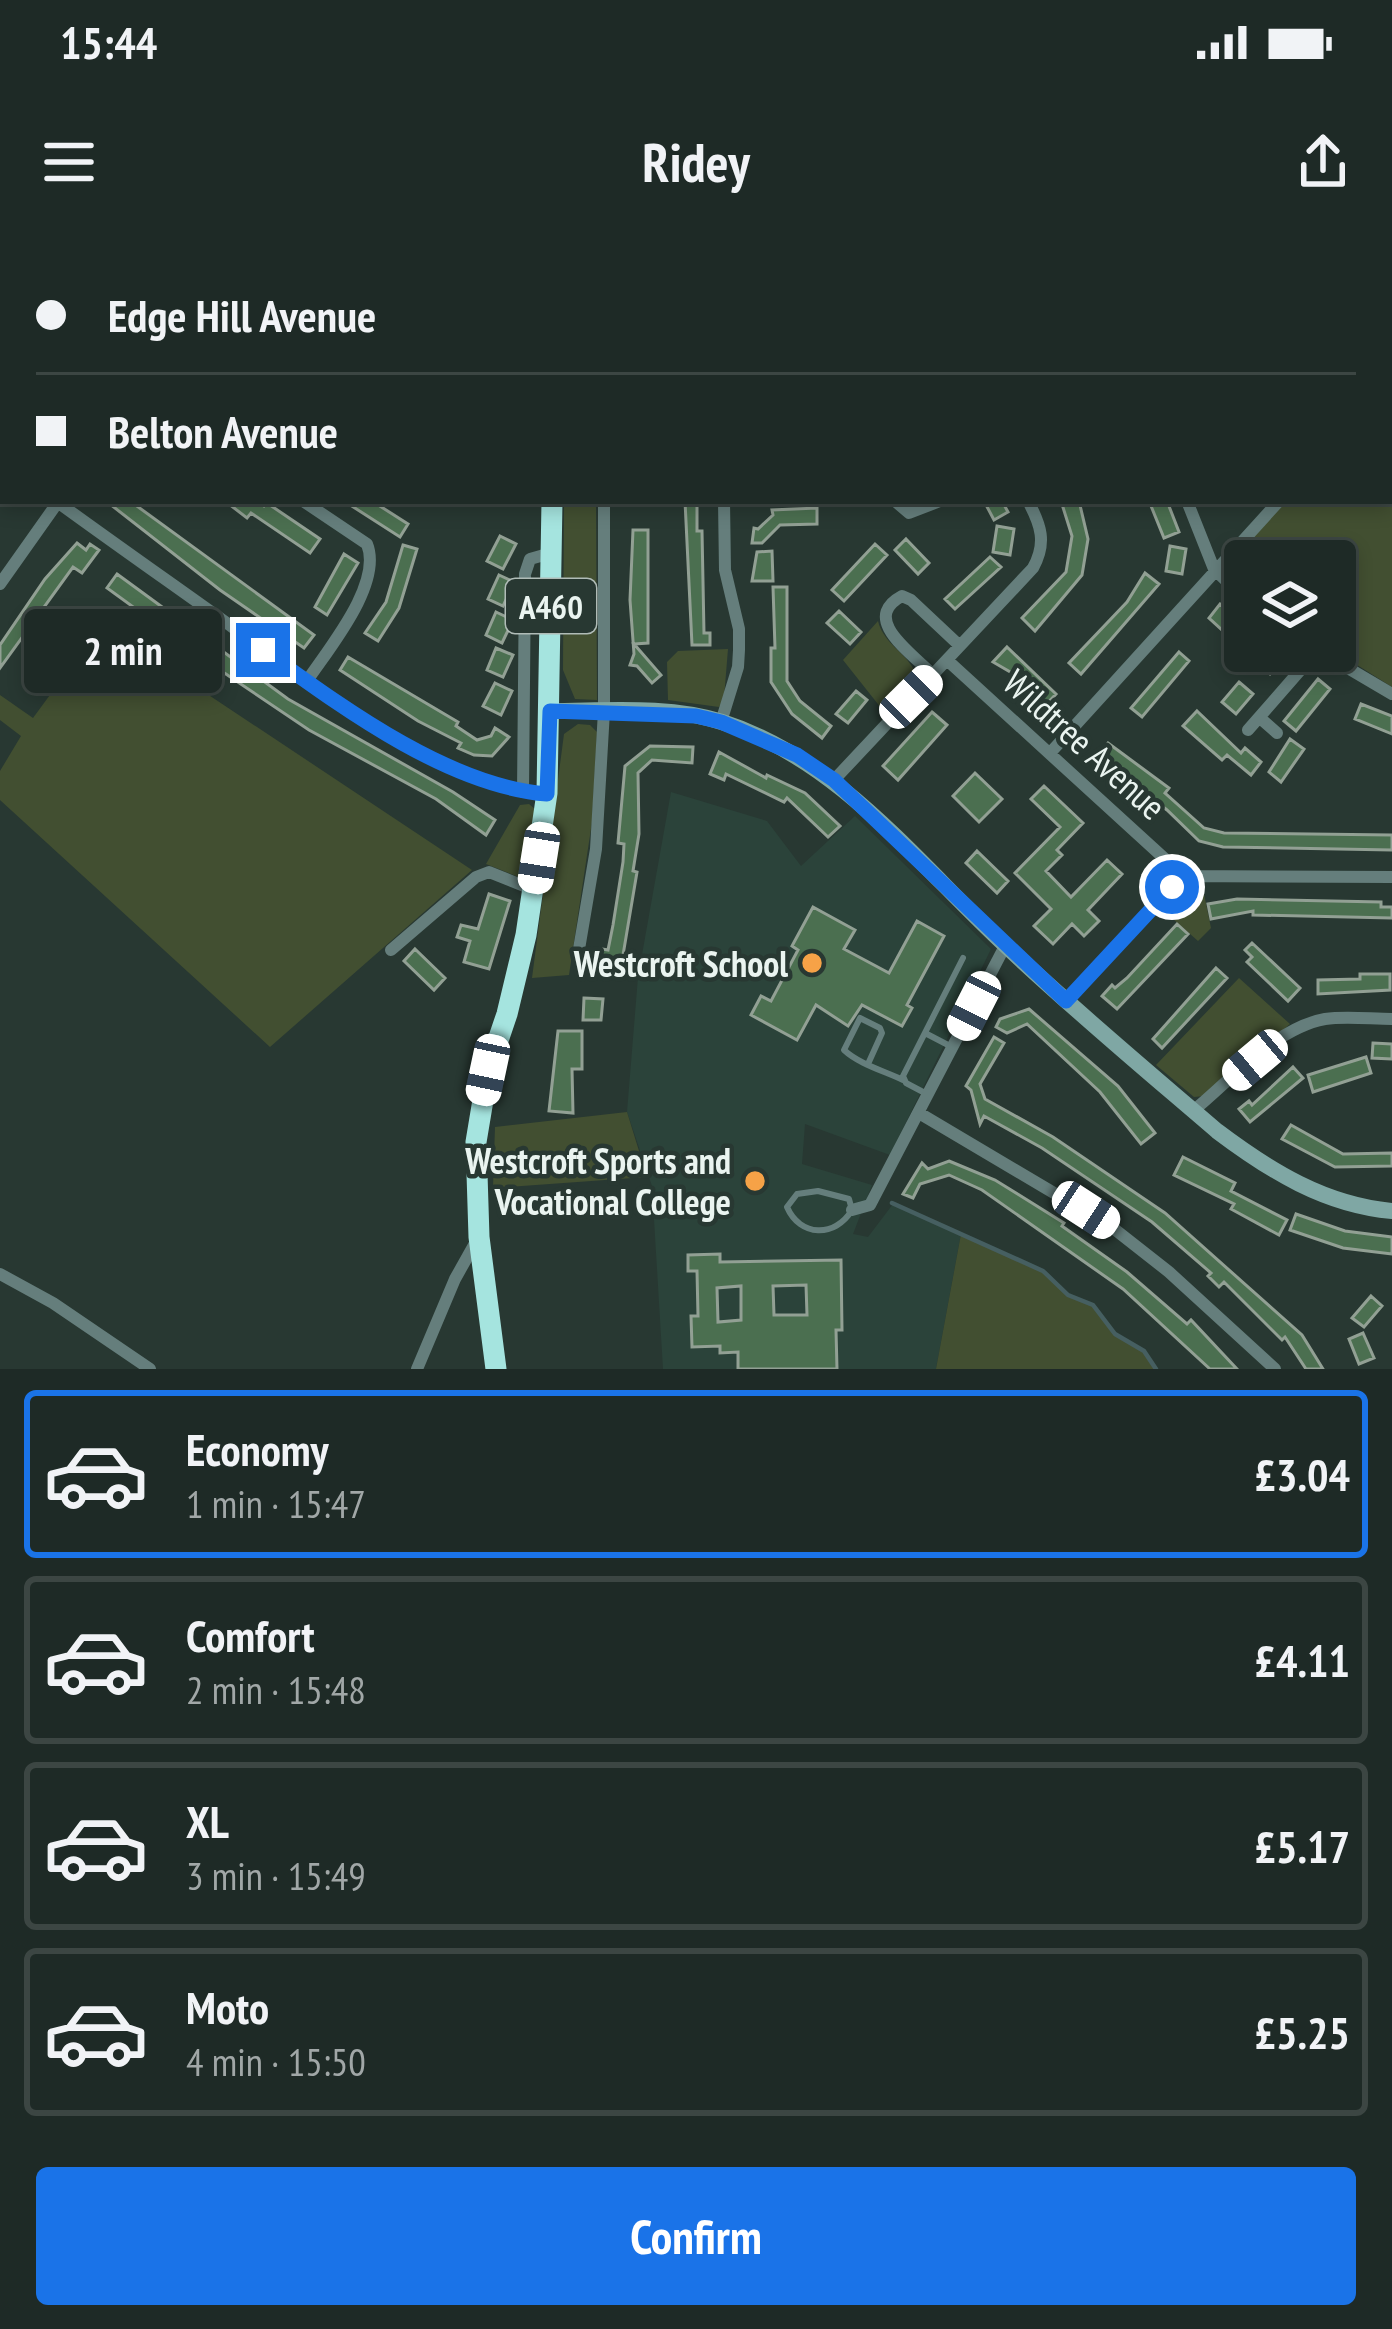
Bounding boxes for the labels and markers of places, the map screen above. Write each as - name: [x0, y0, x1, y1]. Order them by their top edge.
- place label: Westcroft School: [573, 940, 788, 987]
- marker: Westcroft School: [799, 950, 825, 976]
- place label: Westcroft Sports and Vocational College: [464, 1137, 731, 1225]
- marker: Westcroft Sports and Vocational College: [742, 1168, 768, 1194]

